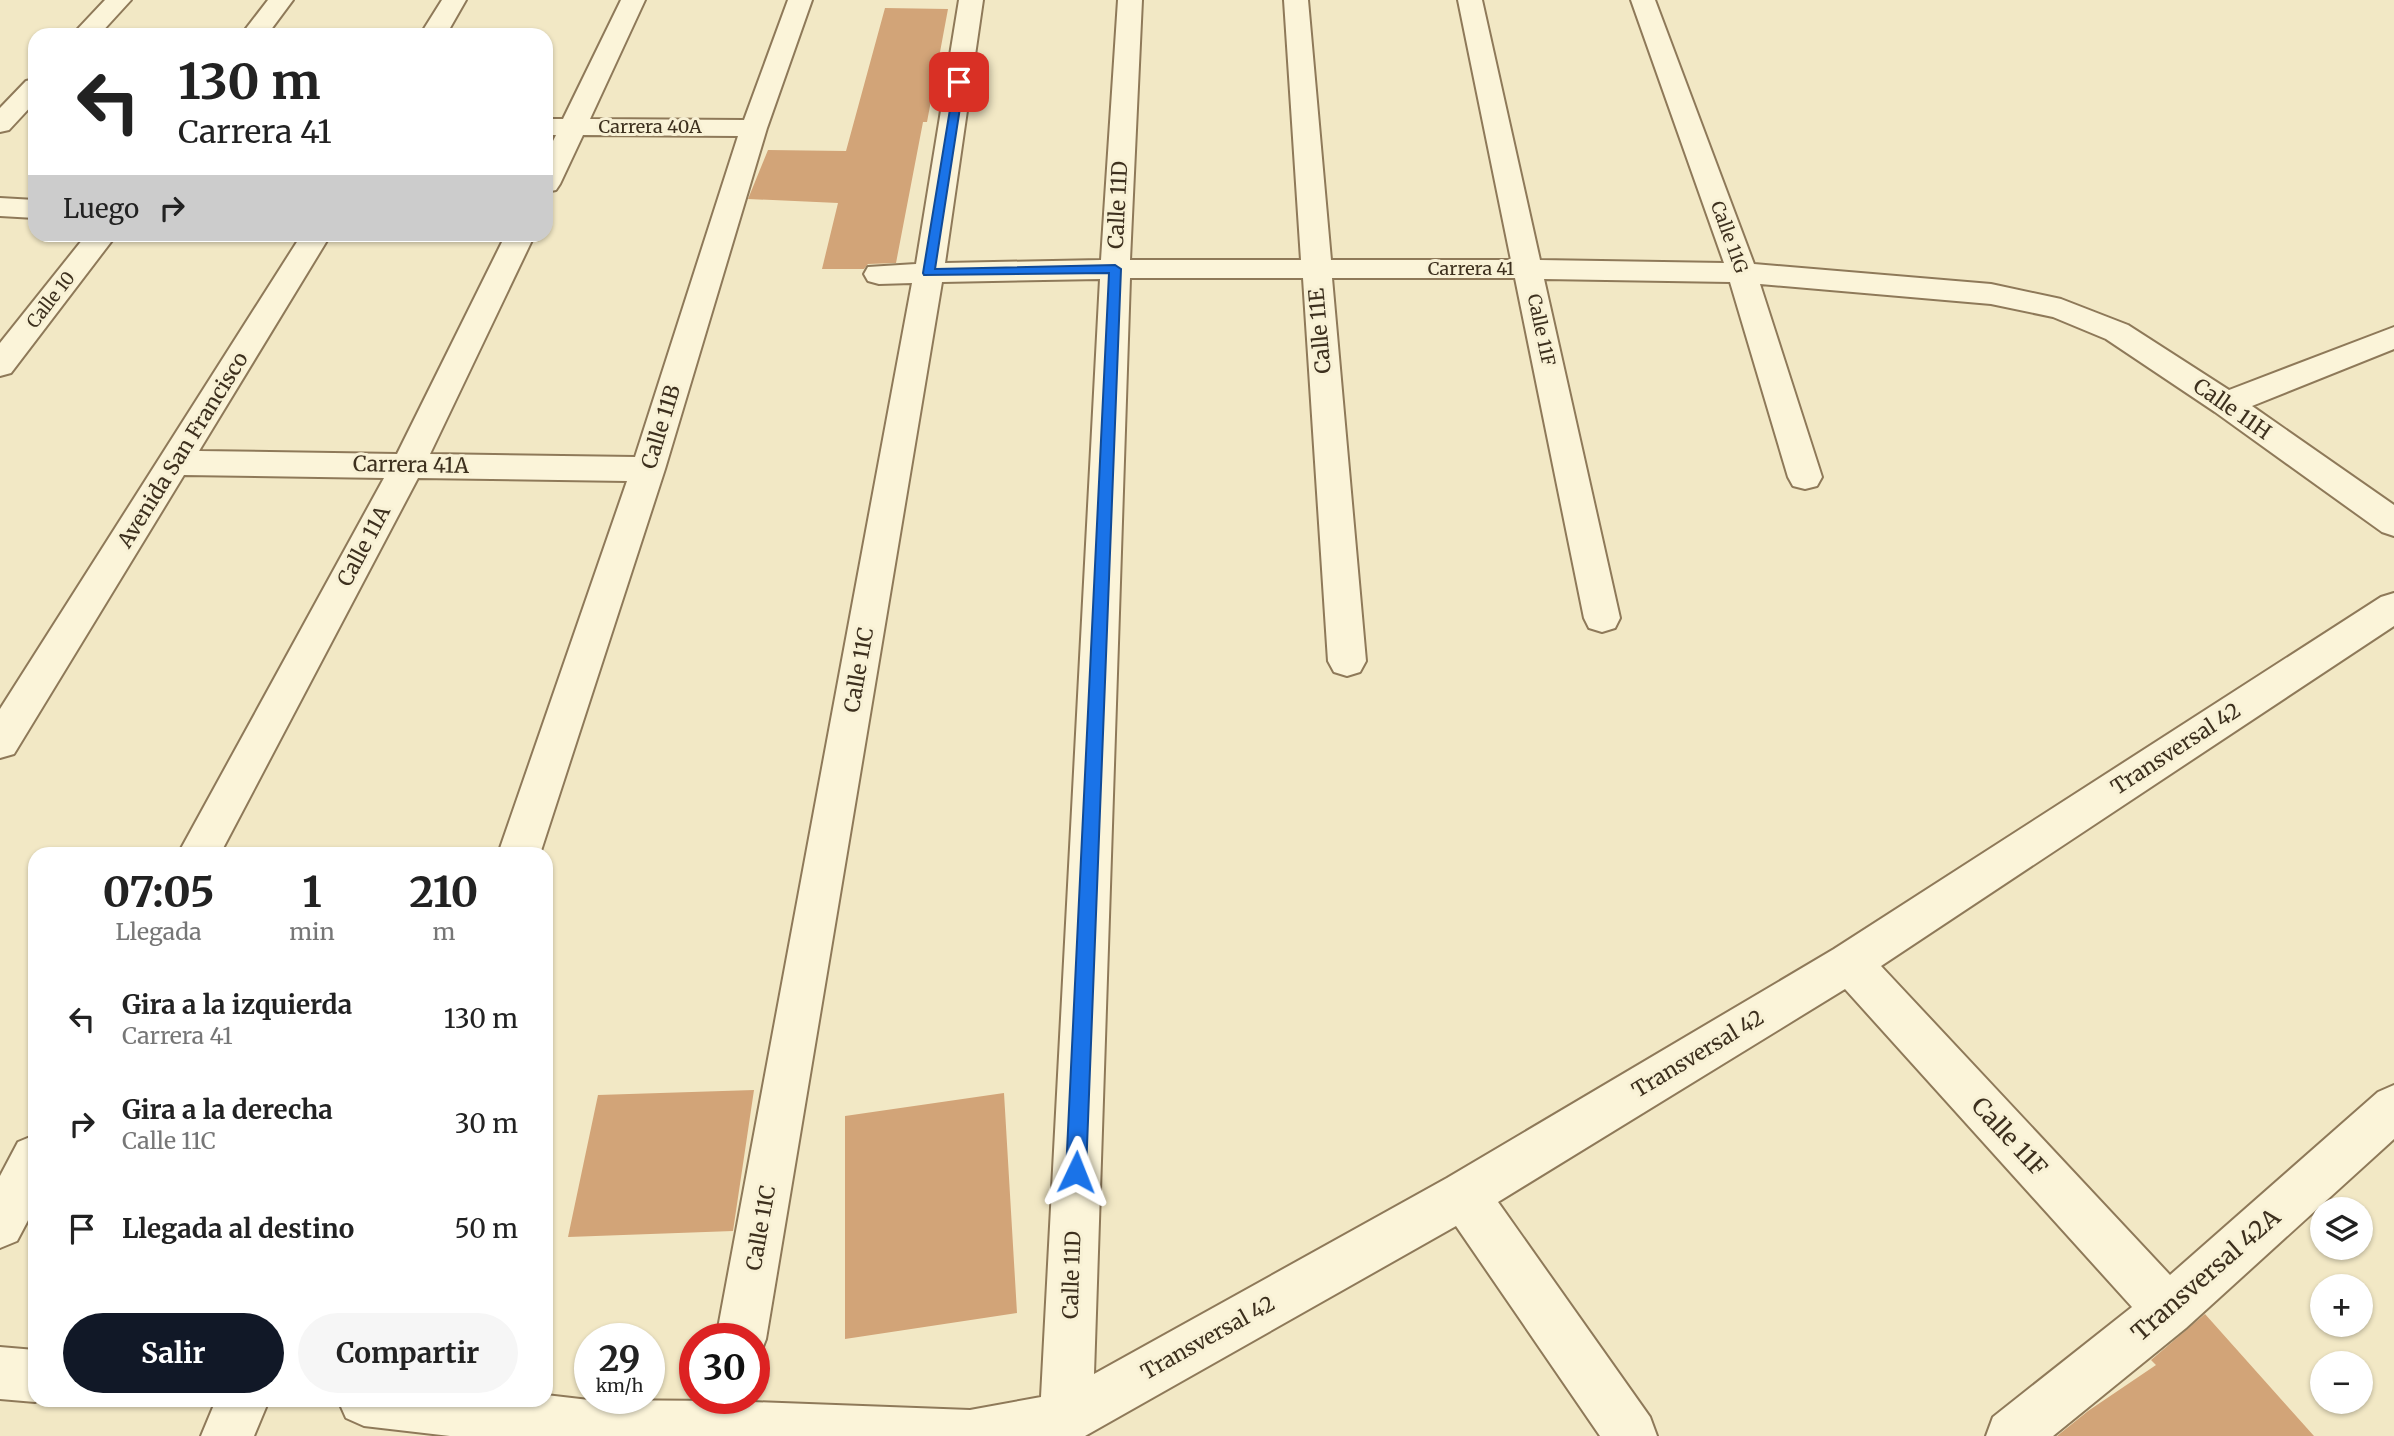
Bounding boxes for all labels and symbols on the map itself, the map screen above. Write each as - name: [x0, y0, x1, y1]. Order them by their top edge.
- pin: [929, 52, 989, 112]
- street label: Carrera 40A: [598, 115, 702, 138]
- street label: Calle 11D: [1102, 160, 1133, 250]
- street label: Calle 11G: [1706, 198, 1753, 276]
- street label: Carrera 41: [1428, 257, 1514, 280]
- street label: Calle 10: [21, 267, 80, 333]
- street label: Calle 11E: [1302, 287, 1337, 375]
- street label: Calle 11F: [1523, 292, 1560, 368]
- street label: Avenida San Francisco: [111, 347, 254, 554]
- street label: Calle 11H: [2188, 372, 2277, 445]
- street label: Calle 11B: [635, 382, 686, 472]
- street label: Carrera 41A: [353, 450, 469, 479]
- street label: Calle 11A: [331, 501, 396, 591]
- street label: Calle 11C: [838, 625, 879, 714]
- street label: Transversal 42: [2106, 697, 2246, 800]
- street label: Transversal 42: [1627, 1004, 1769, 1104]
- street label: Calle 11F: [1965, 1091, 2054, 1183]
- position arrow: [1039, 1135, 1113, 1209]
- street label: Calle 11C: [740, 1183, 781, 1272]
- street label: Transversal 42A: [2125, 1201, 2287, 1348]
- street label: Calle 11D: [1056, 1230, 1087, 1319]
- street label: Transversal 42: [1136, 1290, 1279, 1385]
- speed limit sign: 30: [679, 1323, 770, 1414]

